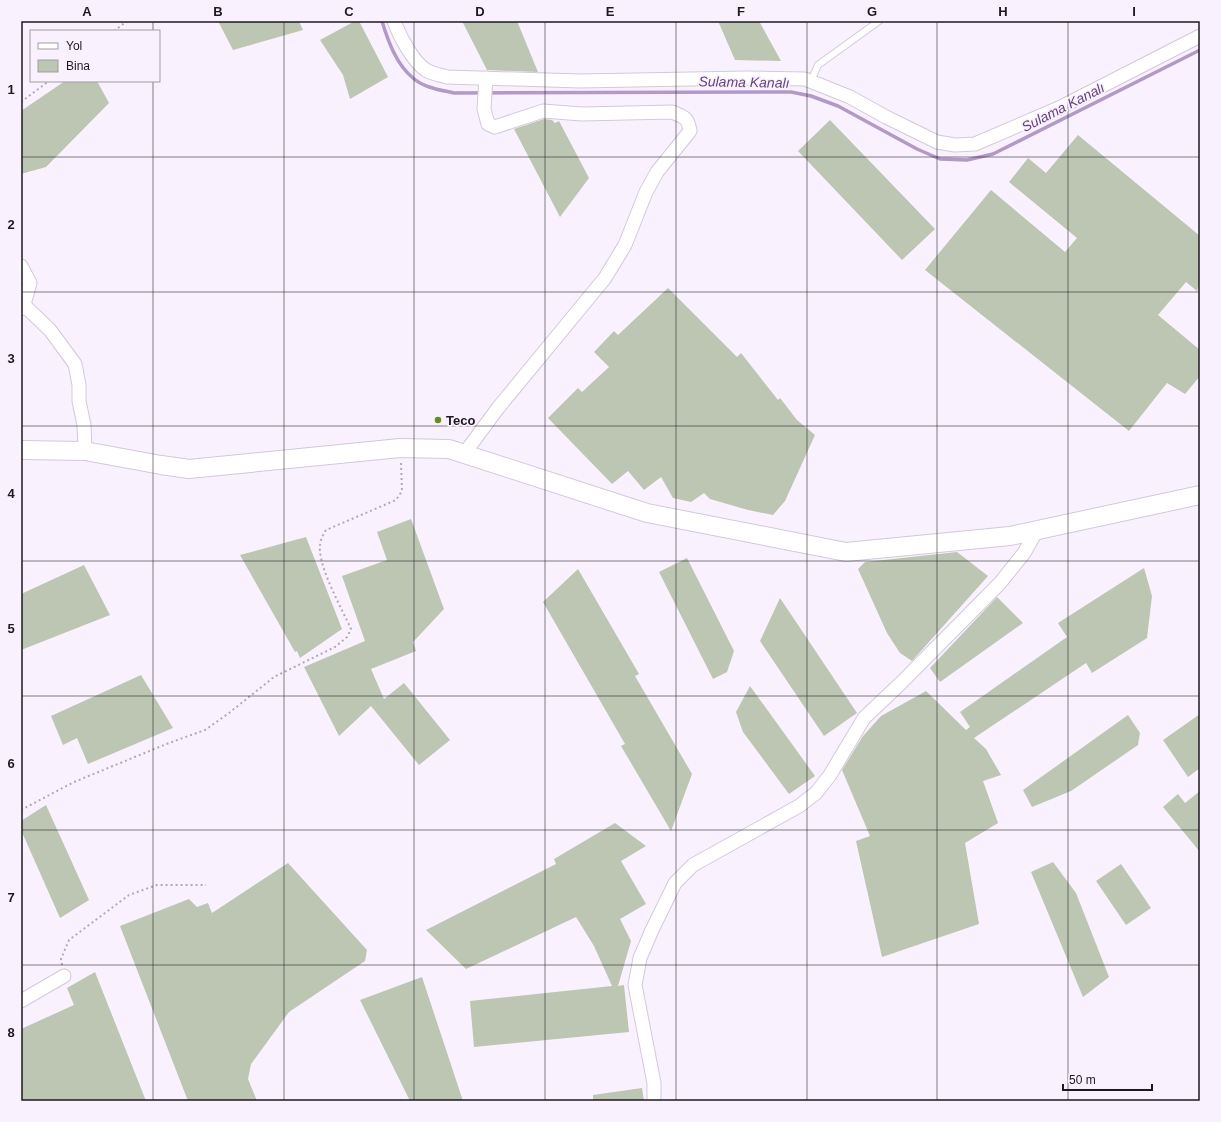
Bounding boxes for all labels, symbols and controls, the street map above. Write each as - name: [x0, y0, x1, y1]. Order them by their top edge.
- text: A: [82, 4, 92, 19]
- text: B: [213, 4, 223, 19]
- text: C: [344, 4, 354, 19]
- text: D: [475, 4, 485, 19]
- text: E: [606, 4, 615, 19]
- text: F: [737, 4, 745, 19]
- text: G: [867, 4, 877, 19]
- text: H: [998, 4, 1008, 19]
- text: I: [1132, 4, 1136, 19]
- legend: [30, 30, 160, 82]
- text: Yol: [66, 39, 82, 53]
- text: Bina: [66, 59, 90, 73]
- water label: Sulama Kanalı: [698, 73, 790, 91]
- water label: Sulama Kanalı: [1019, 79, 1107, 135]
- text: 1: [7, 82, 15, 97]
- text: 2: [7, 217, 15, 232]
- text: 3: [7, 351, 15, 366]
- place label: Teco: [446, 413, 475, 428]
- marker: Teco: [433, 415, 443, 425]
- text: 4: [7, 486, 15, 501]
- text: 5: [7, 621, 15, 636]
- text: 6: [7, 756, 15, 771]
- text: 7: [7, 890, 15, 905]
- text: 8: [7, 1025, 15, 1040]
- scale bar: [1063, 1066, 1152, 1092]
- text: 50 m: [1069, 1073, 1096, 1087]

